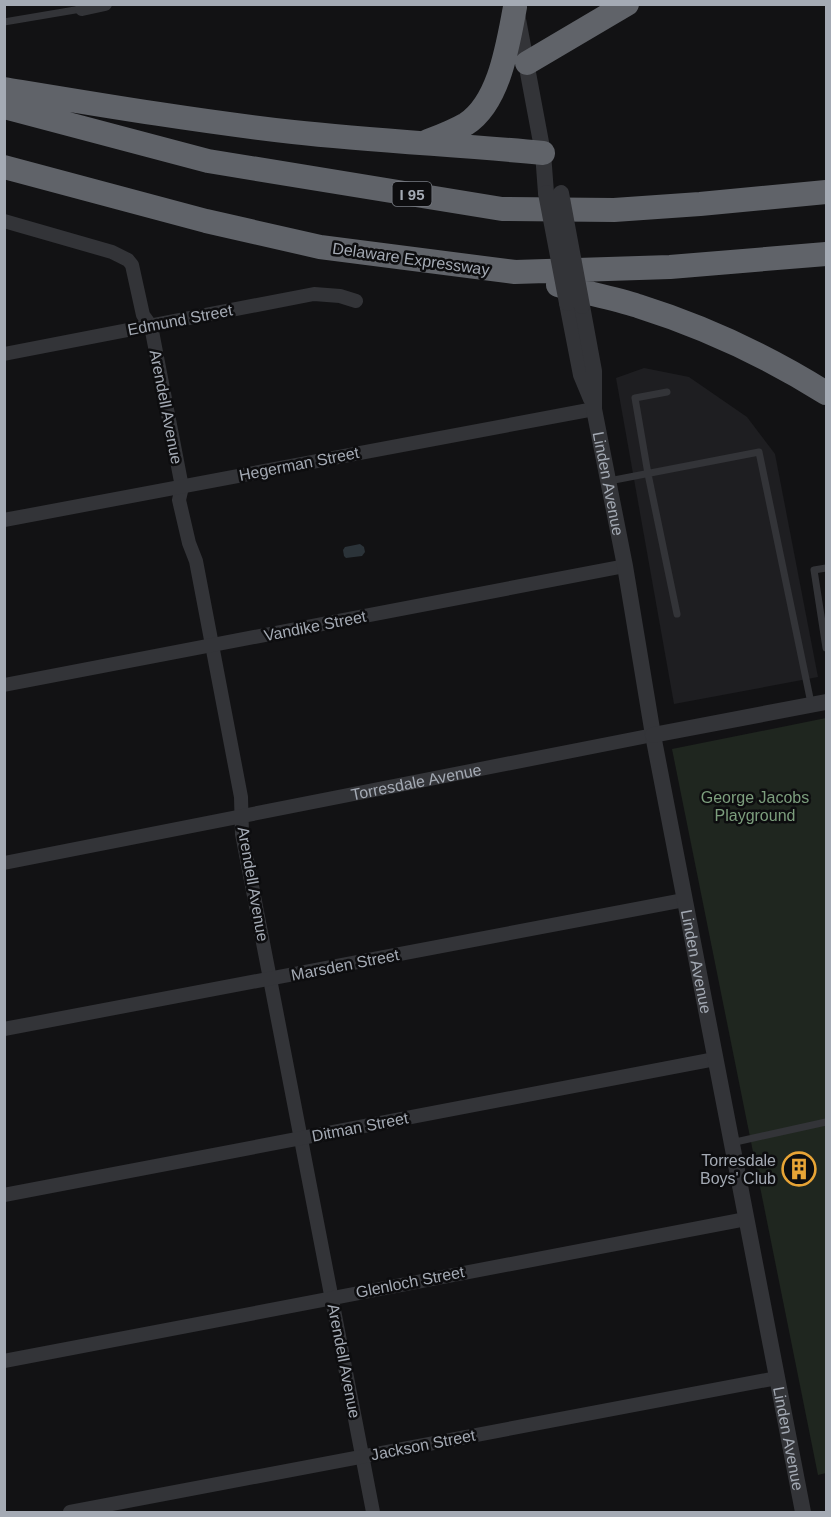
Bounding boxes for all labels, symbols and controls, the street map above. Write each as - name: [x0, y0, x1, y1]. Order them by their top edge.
- road number: I 95: [392, 182, 432, 206]
- street label: Delaware Expressway: [331, 240, 491, 278]
- street label: Edmund Street: [126, 301, 235, 339]
- street label: Arendell Avenue: [147, 348, 185, 466]
- street label: Linden Avenue: [590, 430, 627, 537]
- street label: Hegerman Street: [238, 444, 361, 484]
- street label: Vandike Street: [262, 608, 368, 644]
- street label: Torresdale Avenue: [350, 761, 483, 803]
- park label: George Jacobs Playground: [701, 789, 809, 824]
- street label: Arendell Avenue: [235, 825, 271, 943]
- street label: Linden Avenue: [678, 908, 715, 1015]
- street label: Marsden Street: [290, 946, 401, 984]
- street label: Ditman Street: [310, 1109, 410, 1145]
- building icon: Torresdale Boys' Club: [781, 1151, 817, 1187]
- place label: Torresdale Boys' Club: [700, 1152, 776, 1187]
- street label: Glenloch Street: [354, 1263, 466, 1301]
- street label: Arendell Avenue: [325, 1302, 363, 1420]
- street label: Linden Avenue: [770, 1385, 807, 1492]
- street label: Jackson Street: [369, 1426, 477, 1463]

